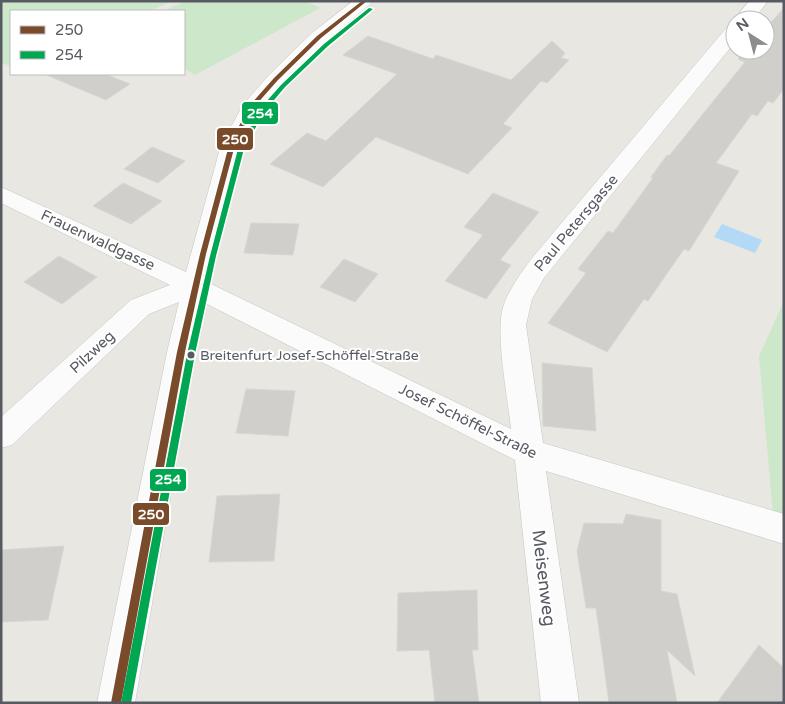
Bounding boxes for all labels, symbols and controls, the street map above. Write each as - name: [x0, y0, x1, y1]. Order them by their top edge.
- legend: [10, 10, 185, 75]
- north arrow: [725, 10, 775, 60]
- text: N: [733, 15, 752, 35]
- text: 250: [55, 21, 83, 39]
- text: 254: [55, 46, 83, 64]
- line badge: 254: [241, 101, 279, 125]
- text: 254: [247, 105, 273, 122]
- line badge: 250: [216, 127, 254, 151]
- text: 250: [222, 131, 248, 148]
- street label: Paul Petersgasse: [530, 171, 622, 275]
- street label: Frauenwaldgasse: [38, 206, 158, 274]
- street label: Pilzweg: [66, 327, 118, 377]
- place label: Breitenfurt Josef-Schöffel-Straße: [200, 347, 419, 364]
- marker: Breitenfurt Josef-Schöffel-Straße: [186, 350, 196, 360]
- street label: Josef Schöffel-Straße: [396, 380, 540, 462]
- line badge: 254: [149, 468, 187, 492]
- text: 254: [155, 471, 181, 488]
- line badge: 250: [132, 502, 170, 526]
- text: 250: [138, 506, 164, 523]
- street label: Meisenweg: [527, 528, 561, 628]

